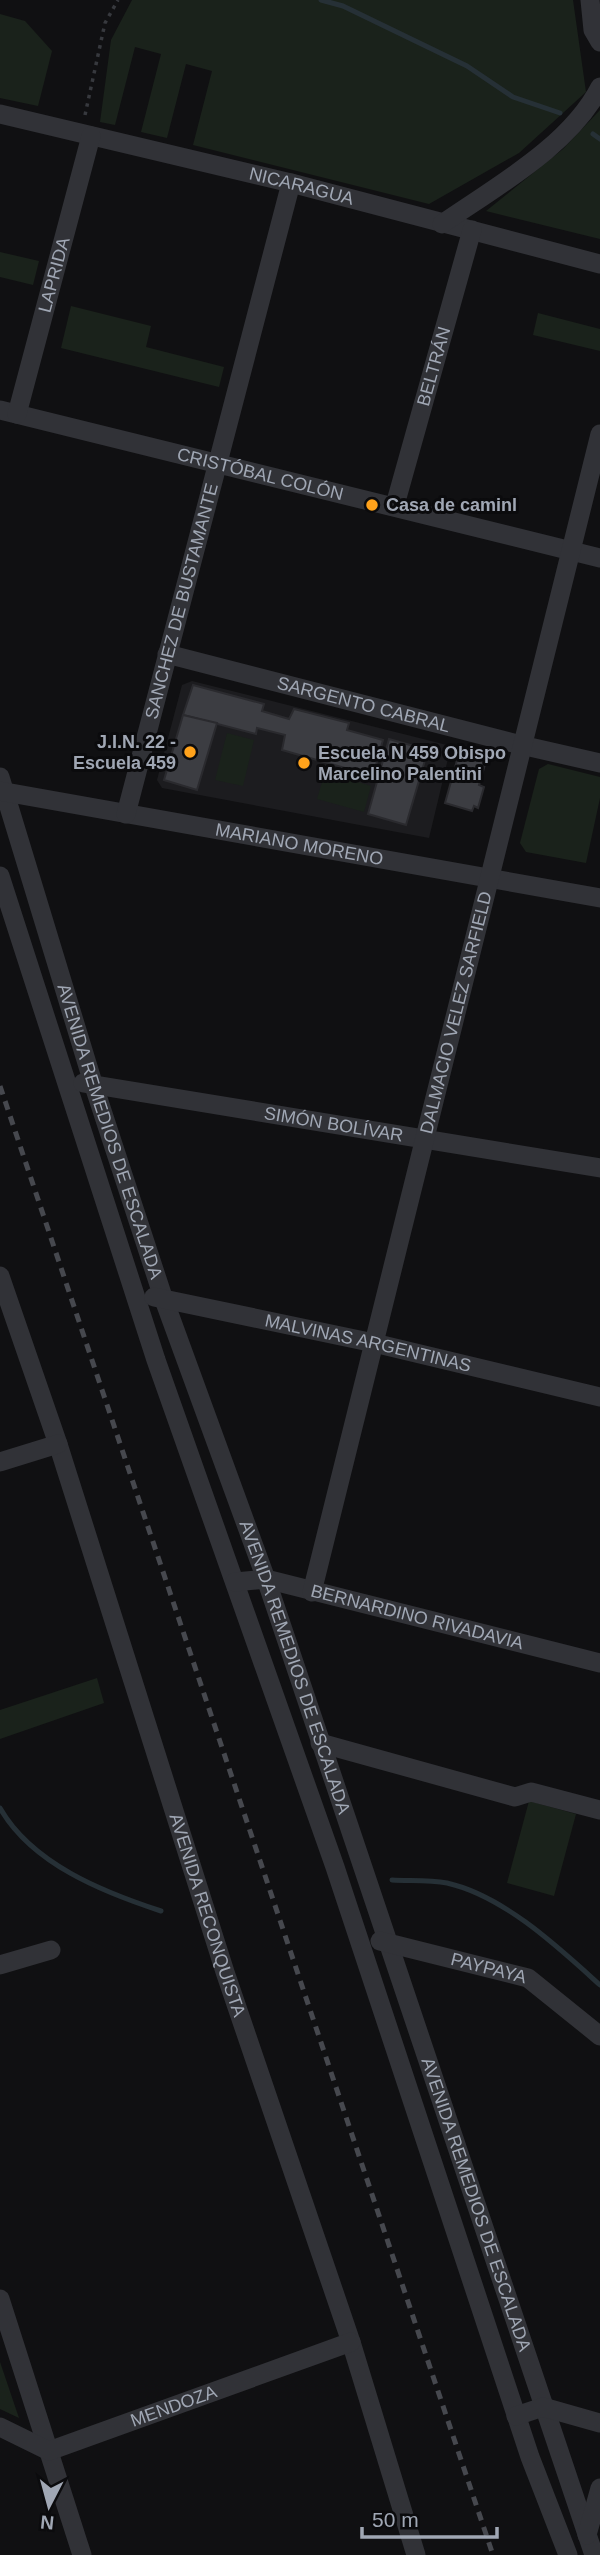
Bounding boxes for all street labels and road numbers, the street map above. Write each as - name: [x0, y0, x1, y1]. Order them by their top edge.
- street label: NICARAGUA: [247, 163, 356, 209]
- street label: LAPRIDA: [34, 235, 74, 315]
- street label: BELTRÁN: [413, 324, 454, 408]
- street label: CRISTÓBAL COLÓN: [175, 444, 345, 504]
- street label: SANCHEZ DE BUSTAMANTE: [141, 481, 222, 721]
- street label: SARGENTO CABRAL: [275, 673, 452, 736]
- street label: MARIANO MORENO: [214, 820, 385, 869]
- street label: DALMACIO VELEZ SARFIELD: [416, 889, 496, 1136]
- street label: AVENIDA REMEDIOS DE ESCALADA: [53, 981, 166, 1282]
- street label: SIMÓN BOLÍVAR: [263, 1103, 405, 1145]
- street label: MALVINAS ARGENTINAS: [263, 1310, 473, 1376]
- street label: AVENIDA REMEDIOS DE ESCALADA: [235, 1518, 354, 1817]
- street label: BERNARDINO RIVADAVIA: [309, 1581, 526, 1653]
- street label: AVENIDA RECONQUISTA: [165, 1811, 250, 2019]
- street label: PAYPAYA: [449, 1949, 529, 1987]
- street label: AVENIDA REMEDIOS DE ESCALADA: [417, 2055, 535, 2354]
- street label: MENDOZA: [128, 2381, 219, 2431]

